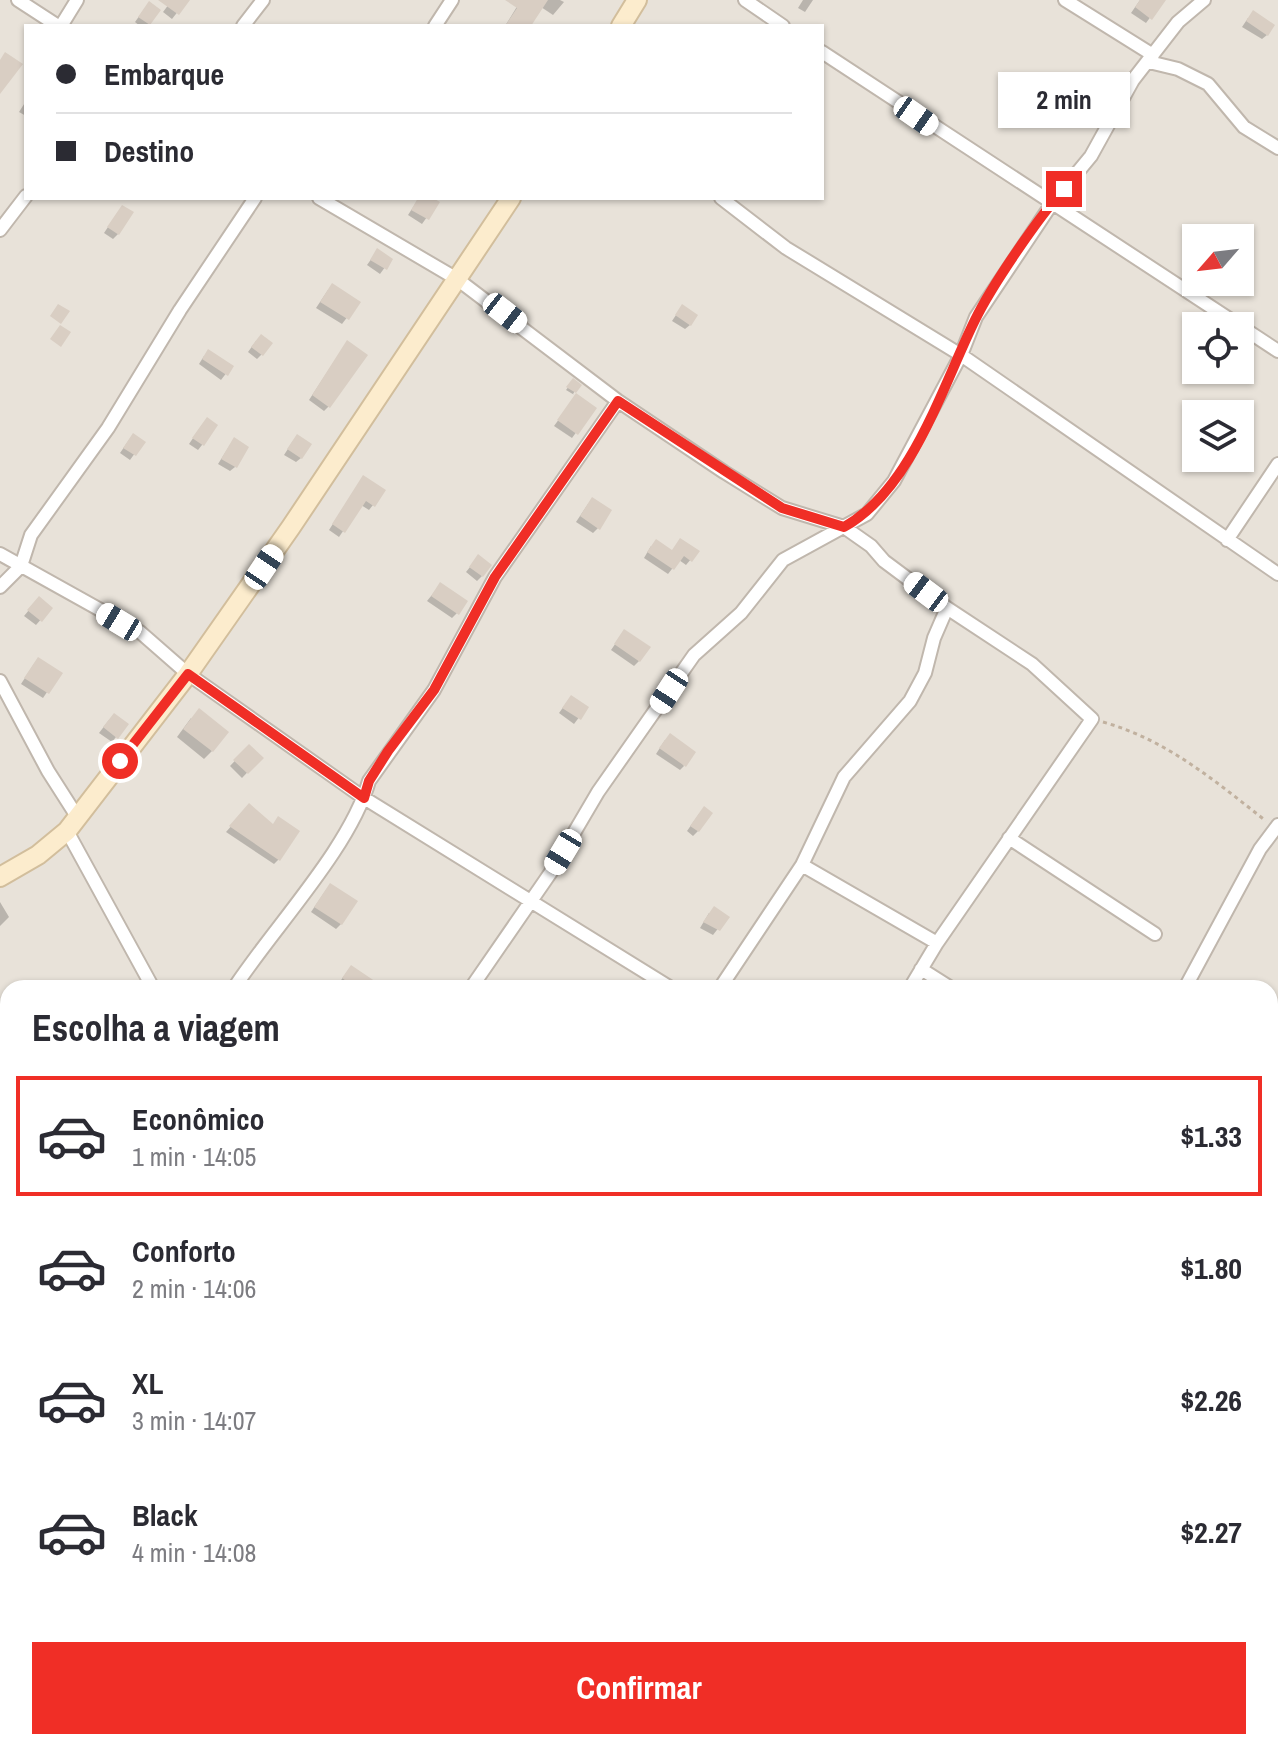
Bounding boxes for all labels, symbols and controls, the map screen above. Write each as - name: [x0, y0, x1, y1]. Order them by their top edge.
- text: Embarque: [104, 54, 224, 94]
- callout: 2 min: [998, 73, 1130, 129]
- text: 2 min: [1036, 82, 1092, 117]
- car: [889, 92, 943, 140]
- text: Destino: [104, 131, 194, 171]
- route end: [1046, 171, 1082, 207]
- north arrow: [1182, 224, 1254, 296]
- map controls: [1182, 224, 1254, 472]
- car: [479, 289, 531, 337]
- button: locate: [1182, 312, 1254, 384]
- button: layers: [1182, 400, 1254, 472]
- car: [241, 540, 287, 594]
- car: [900, 568, 952, 616]
- car: [92, 599, 146, 645]
- car: [646, 664, 692, 718]
- route start: [102, 743, 138, 779]
- car: [540, 825, 586, 879]
- text: Escolha a viagem: [32, 1004, 280, 1052]
- text: Econômico: [132, 1099, 265, 1139]
- icon: car: [36, 1100, 108, 1172]
- text: $1.33: [1180, 1116, 1242, 1156]
- text: 1 min · 14:05: [132, 1139, 256, 1174]
- text: Conforto: [132, 1231, 236, 1271]
- icon: car: [36, 1232, 108, 1304]
- text: $1.80: [1180, 1248, 1242, 1288]
- text: 2 min · 14:06: [132, 1271, 256, 1306]
- text: XL: [132, 1363, 163, 1403]
- icon: car: [36, 1364, 108, 1436]
- text: $2.26: [1180, 1380, 1242, 1420]
- text: 3 min · 14:07: [132, 1403, 256, 1438]
- text: Black: [132, 1495, 198, 1535]
- icon: car: [36, 1496, 108, 1568]
- text: $2.27: [1180, 1512, 1242, 1552]
- text: 4 min · 14:08: [132, 1535, 256, 1570]
- button: Confirmar: [32, 1642, 1246, 1734]

